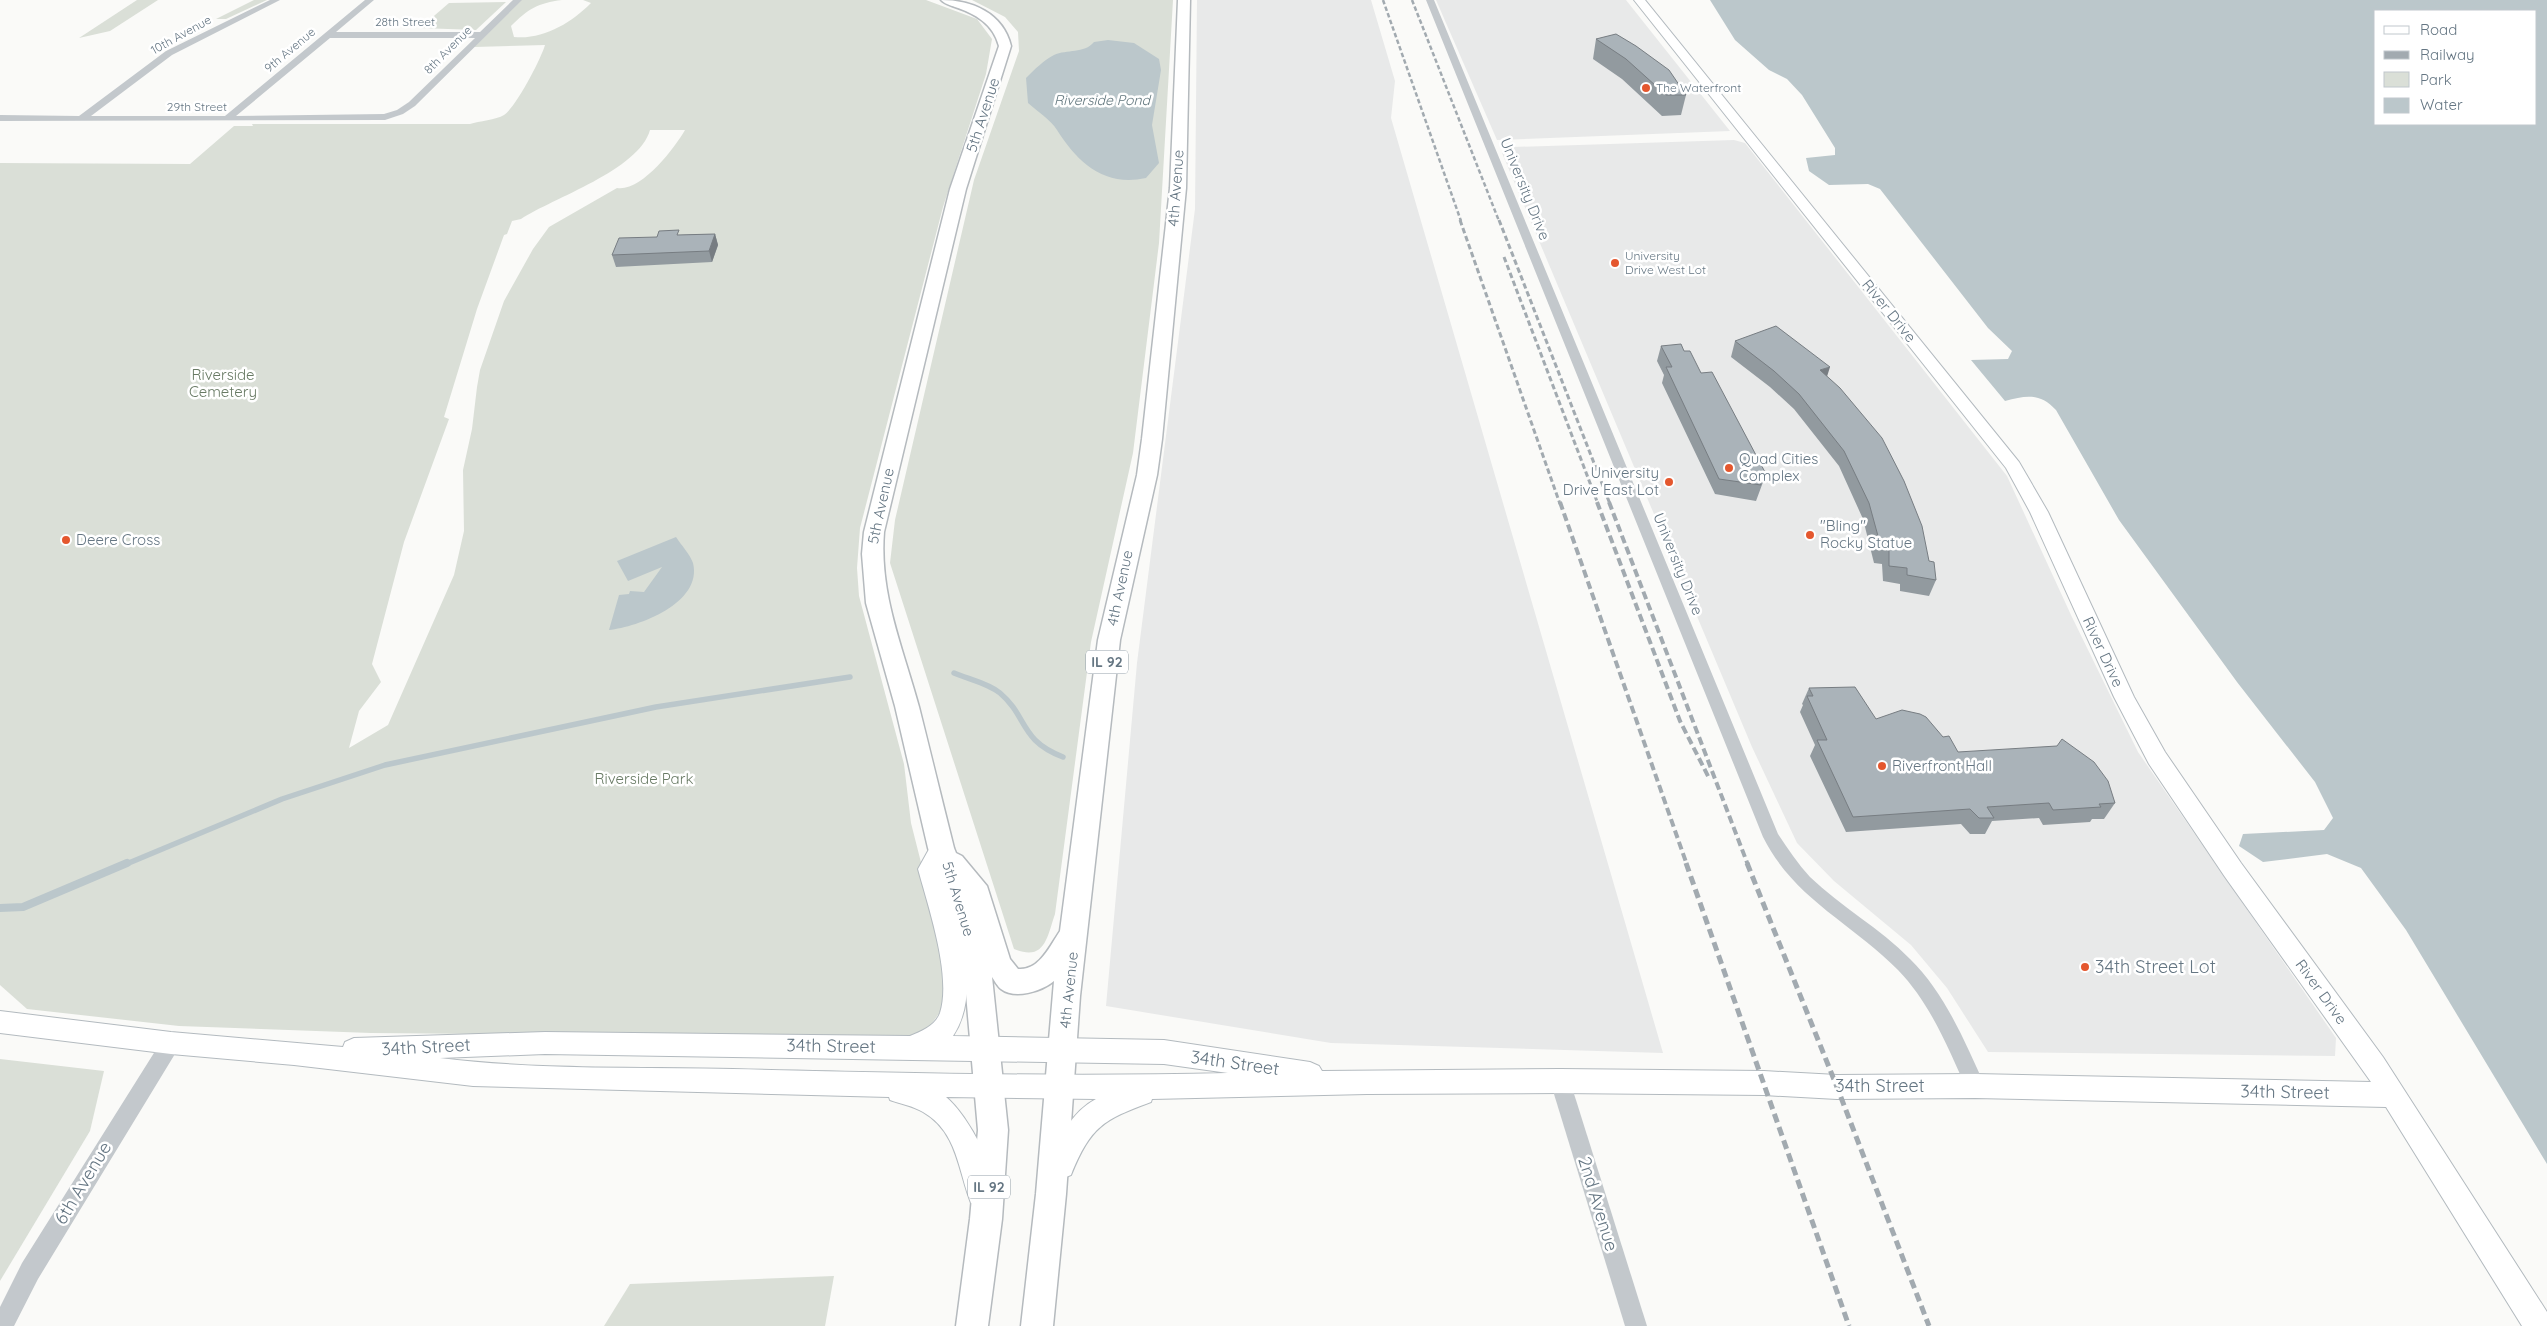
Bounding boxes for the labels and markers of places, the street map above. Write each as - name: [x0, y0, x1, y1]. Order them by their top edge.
- place label: The Waterfront: [1656, 80, 1741, 95]
- marker: The Waterfront: [1640, 82, 1652, 94]
- place label: University Drive West Lot: [1625, 248, 1706, 277]
- marker: University Drive West Lot: [1609, 257, 1621, 269]
- place label: Quad Cities Complex: [1739, 449, 1818, 485]
- marker: Quad Cities Complex: [1723, 462, 1735, 474]
- place label: University Drive East Lot: [1563, 463, 1659, 499]
- marker: University Drive East Lot: [1663, 476, 1675, 488]
- place label: "Bling" Rocky Statue: [1820, 516, 1912, 552]
- marker: "Bling" Rocky Statue: [1804, 529, 1816, 541]
- place label: Deere Cross: [76, 530, 160, 549]
- marker: Deere Cross: [60, 534, 72, 546]
- place label: Riverfront Hall: [1892, 756, 1992, 775]
- marker: Riverfront Hall: [1876, 760, 1888, 772]
- place label: 34th Street Lot: [2095, 955, 2216, 978]
- marker: 34th Street Lot: [2079, 961, 2091, 973]

